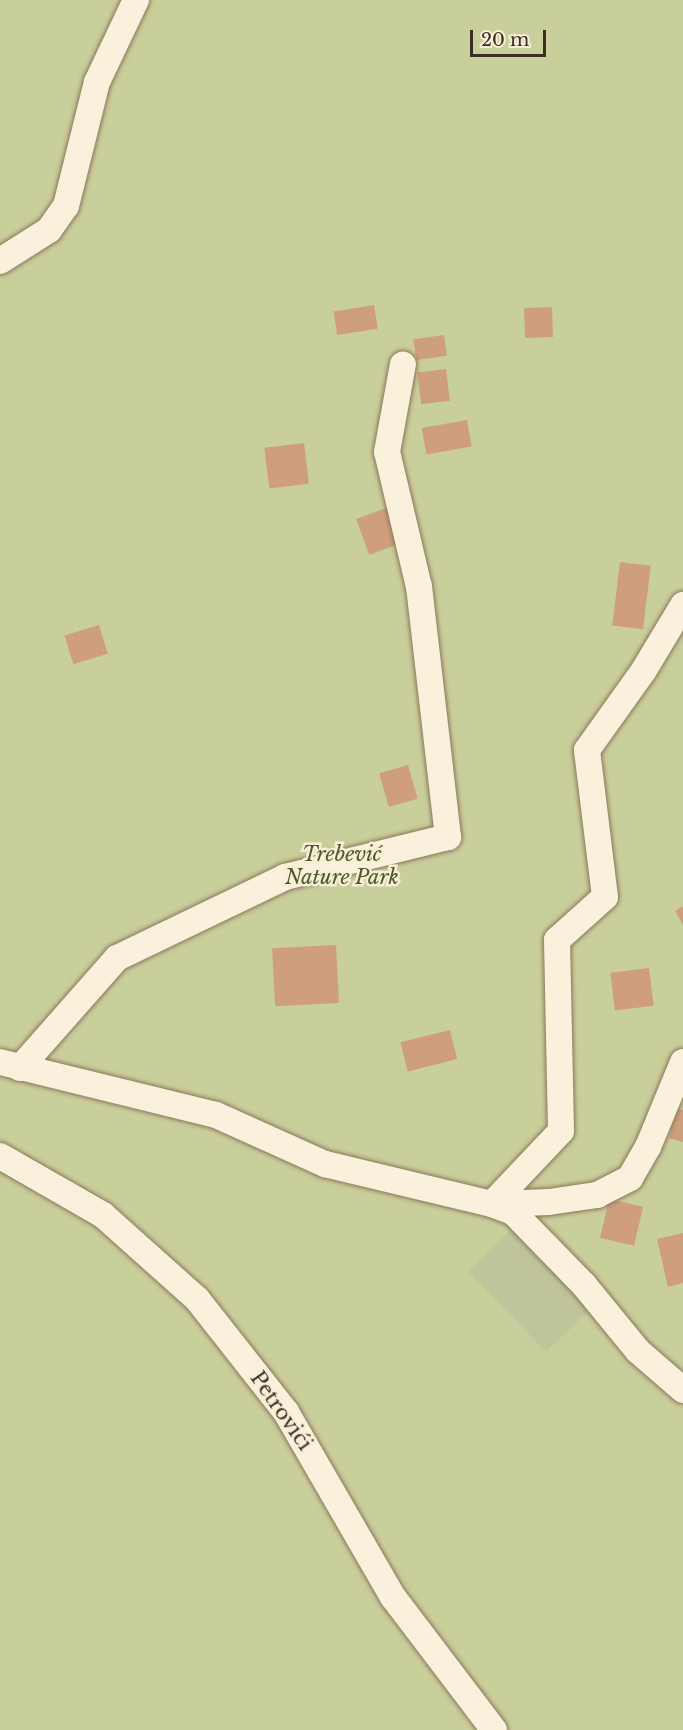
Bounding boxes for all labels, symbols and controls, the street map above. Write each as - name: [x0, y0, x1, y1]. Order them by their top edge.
- scale bar: [473, 18, 550, 56]
- text: 20 m: [481, 29, 529, 51]
- park label: Trebević Nature Park: [285, 842, 399, 889]
- street label: Petrovići: [245, 1367, 317, 1455]

